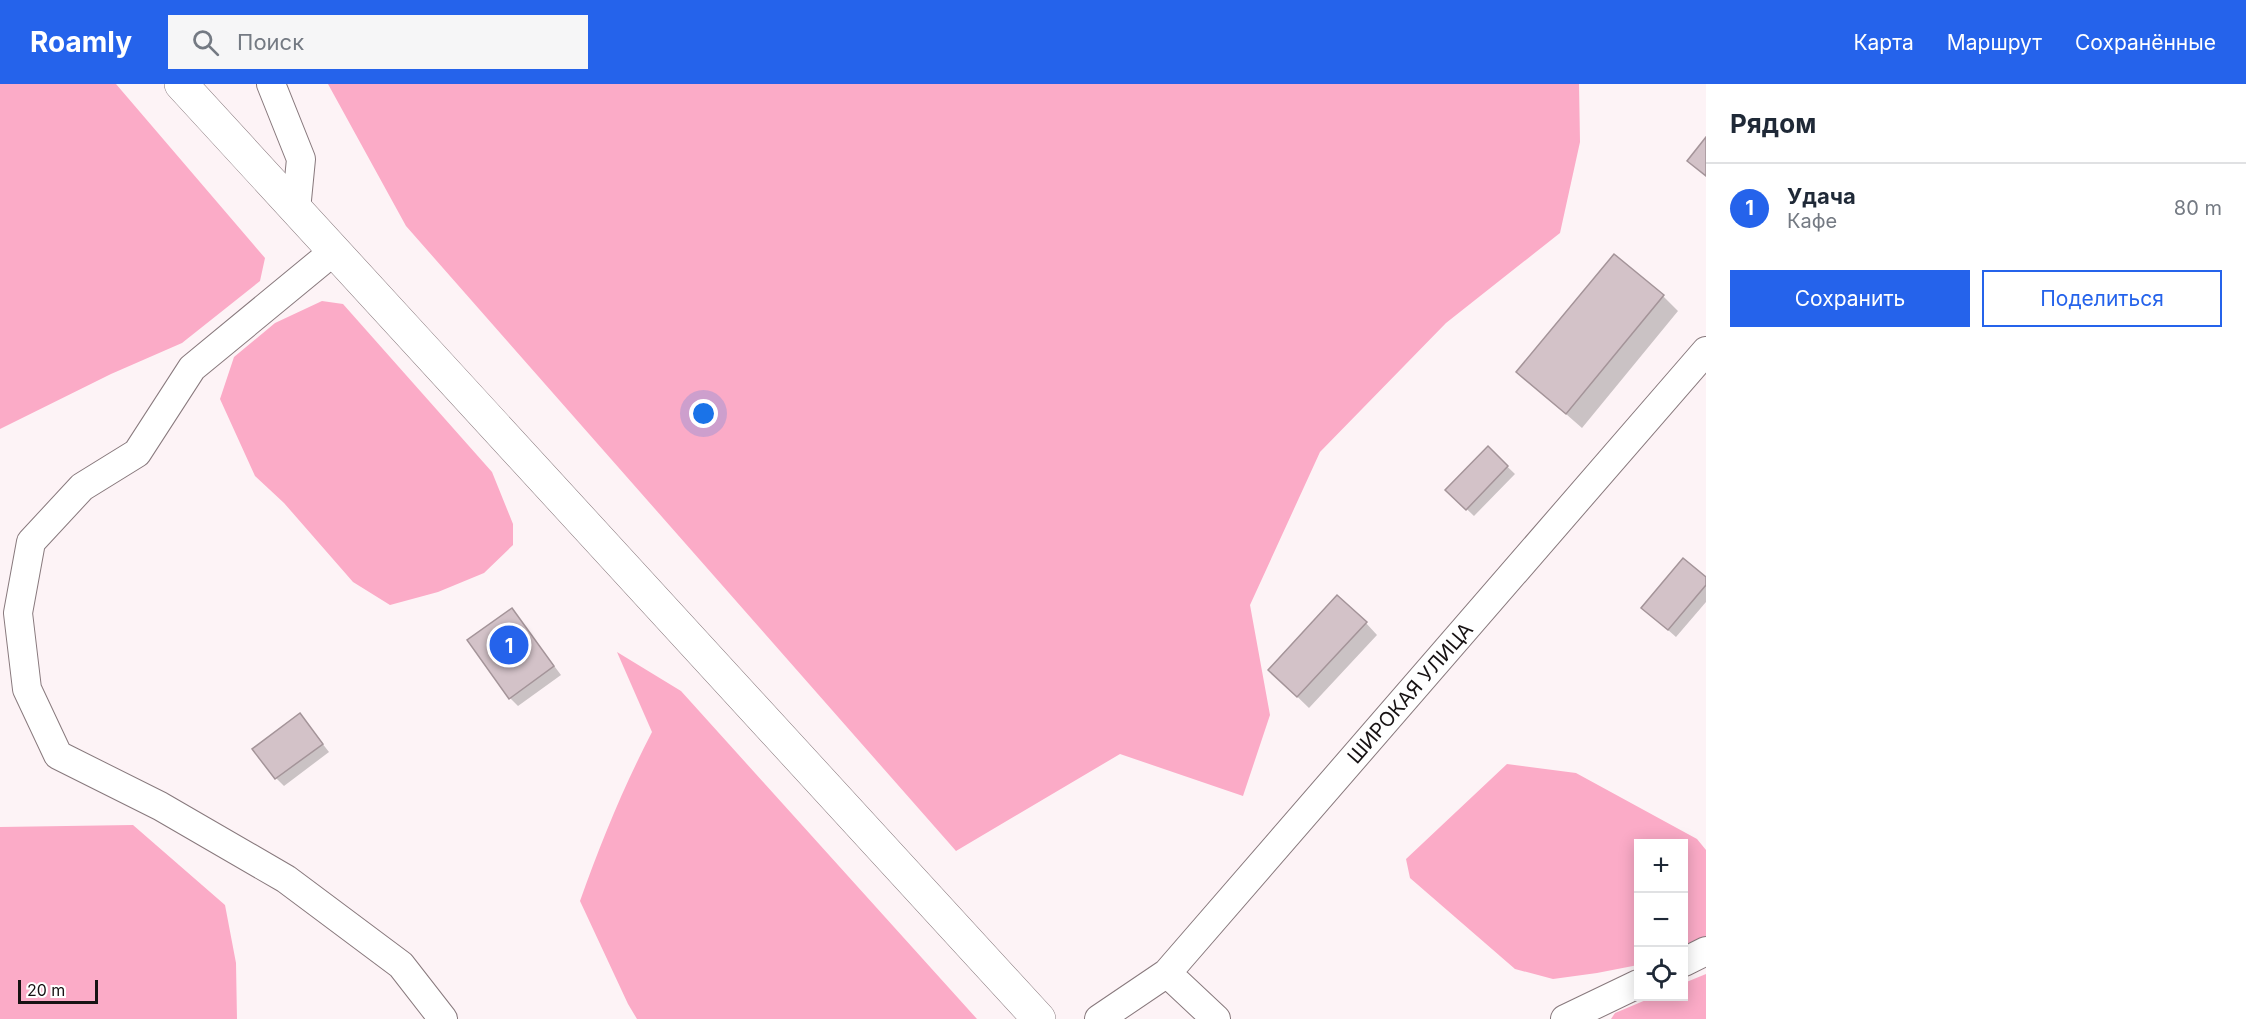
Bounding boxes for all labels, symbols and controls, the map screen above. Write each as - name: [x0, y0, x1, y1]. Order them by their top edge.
- search box: [168, 15, 588, 69]
- text: Roamly: [30, 25, 132, 59]
- icon: search: [189, 26, 222, 59]
- text: Поиск: [237, 29, 304, 55]
- text: Карта: [1853, 30, 1914, 55]
- text: Маршрут: [1947, 30, 2042, 55]
- text: Сохранённые: [2075, 30, 2216, 55]
- text: Рядом: [1730, 108, 1816, 139]
- text: Удача: [1787, 183, 1856, 209]
- text: 1: [1745, 196, 1754, 220]
- text: 80 m: [2174, 196, 2222, 220]
- text: Кафе: [1787, 209, 1837, 233]
- button: Сохранить: [1730, 270, 1970, 327]
- button: Поделиться: [1982, 270, 2222, 327]
- your location: [689, 399, 718, 428]
- street label: ШИРОКАЯ УЛИЦА: [1342, 617, 1478, 768]
- pin: 1: [490, 622, 528, 668]
- map controls: [1634, 839, 1688, 1001]
- button: +: [1634, 839, 1688, 893]
- button: −: [1634, 893, 1688, 947]
- button: locate: [1634, 947, 1688, 1001]
- scale bar: [18, 977, 98, 1004]
- text: 20 m: [27, 980, 65, 1000]

